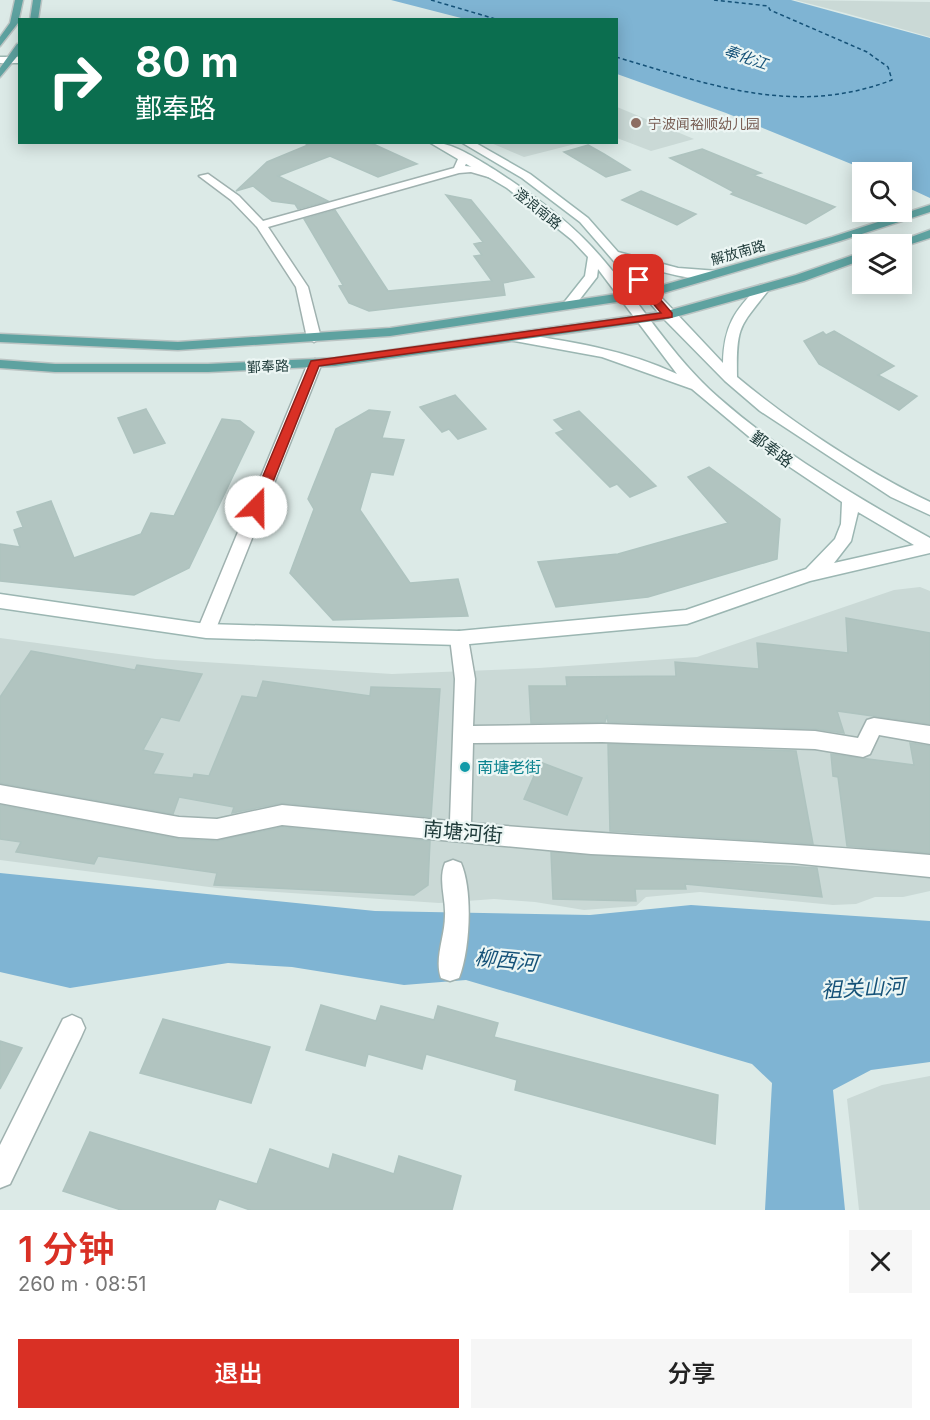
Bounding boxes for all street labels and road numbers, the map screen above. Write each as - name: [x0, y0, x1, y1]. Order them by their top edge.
- street label: 澄浪南路: [511, 184, 565, 232]
- street label: 解放南路: [709, 236, 767, 268]
- street label: 鄞奉路: [247, 356, 289, 376]
- street label: 鄞奉路: [747, 427, 797, 471]
- street label: 南塘河街: [422, 817, 504, 847]

